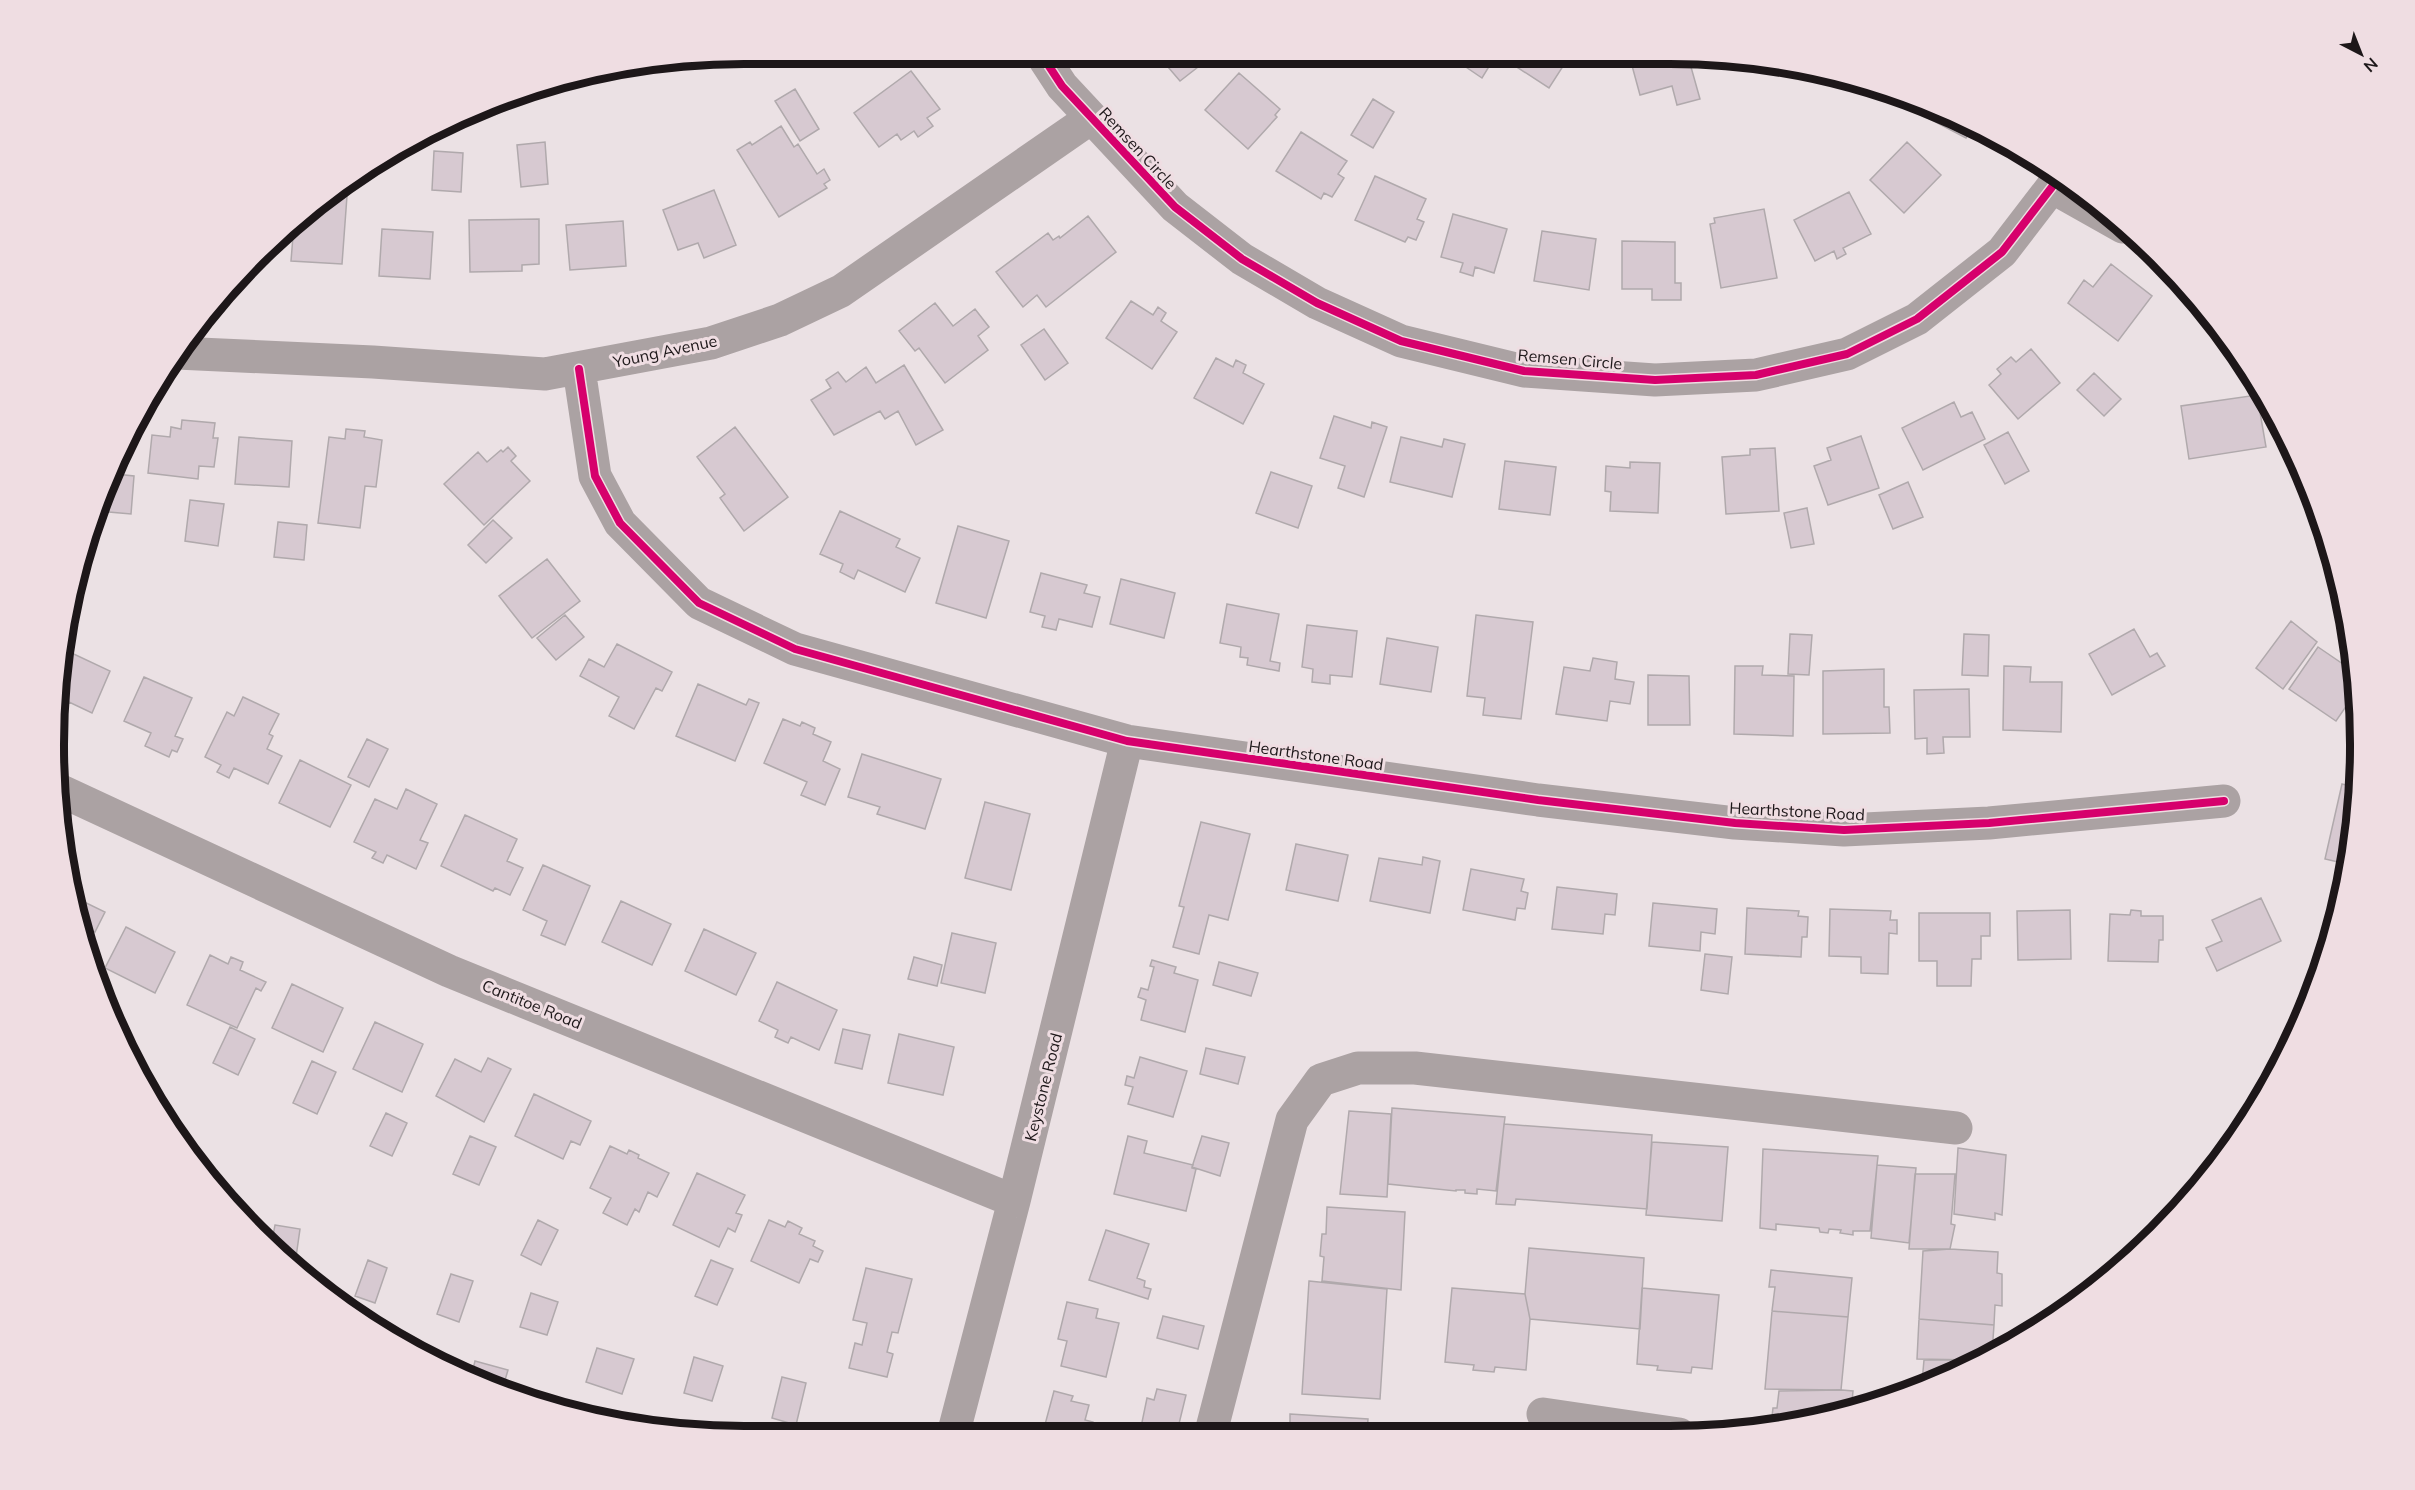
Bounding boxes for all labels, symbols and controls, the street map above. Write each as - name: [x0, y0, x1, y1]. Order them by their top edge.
- north arrow: [2331, 24, 2391, 84]
- text: N: [2360, 54, 2382, 77]
- street label: Remsen Circle: [1095, 103, 1181, 193]
- street label: Young Avenue: [610, 330, 719, 372]
- street label: Remsen Circle: [1517, 344, 1623, 374]
- street label: Hearthstone Road: [1247, 736, 1385, 774]
- street label: Hearthstone Road: [1729, 797, 1865, 825]
- street label: Cantitoe Road: [479, 975, 585, 1033]
- street label: Keystone Road: [1020, 1031, 1066, 1143]

